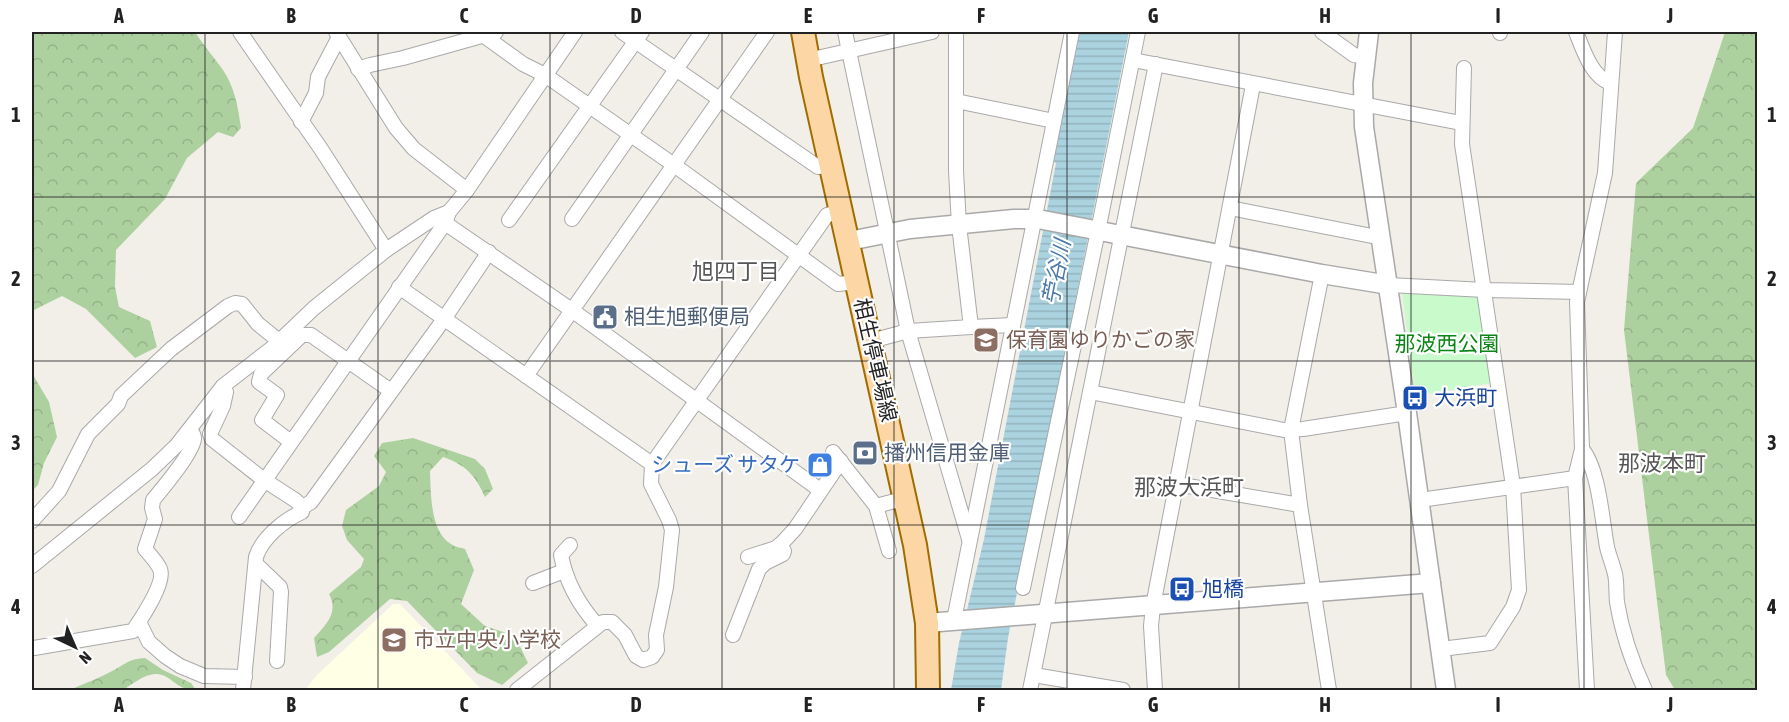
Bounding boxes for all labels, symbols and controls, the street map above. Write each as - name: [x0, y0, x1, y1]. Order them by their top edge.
- text: A: [113, 4, 124, 27]
- text: B: [286, 4, 296, 27]
- text: C: [460, 4, 469, 27]
- text: D: [630, 4, 642, 27]
- text: E: [804, 4, 813, 27]
- text: F: [977, 4, 985, 27]
- text: G: [1148, 4, 1159, 27]
- text: H: [1319, 4, 1331, 27]
- text: I: [1495, 4, 1501, 27]
- text: J: [1666, 4, 1673, 27]
- text: 1: [11, 103, 21, 126]
- text: 1: [1767, 103, 1777, 126]
- water label: 苧谷川: [1037, 235, 1075, 307]
- district label: 旭四丁目: [692, 258, 780, 284]
- text: 2: [11, 267, 21, 290]
- text: 2: [1767, 267, 1777, 290]
- street label: 相生停車場線: [850, 296, 902, 424]
- public building icon: 相生旭郵便局: [590, 302, 620, 332]
- place label: 相生旭郵便局: [624, 304, 750, 328]
- school or university icon: 保育園ゆりかごの家: [971, 325, 1001, 355]
- place label: 保育園ゆりかごの家: [1006, 327, 1195, 351]
- park label: 那波西公園: [1395, 331, 1500, 355]
- bus stop icon: 大浜町: [1400, 383, 1430, 413]
- place label: 大浜町: [1434, 385, 1497, 409]
- text: 3: [11, 431, 21, 454]
- text: 3: [1767, 431, 1777, 454]
- bank icon: 播州信用金庫: [850, 438, 880, 468]
- place label: 播州信用金庫: [884, 440, 1010, 464]
- shop icon: シューズ サタケ: [805, 450, 835, 480]
- district label: 那波本町: [1618, 450, 1706, 476]
- place label: シューズ サタケ: [651, 452, 800, 476]
- district label: 那波大浜町: [1134, 474, 1244, 500]
- bus stop icon: 旭橋: [1167, 574, 1197, 604]
- place label: 旭橋: [1202, 576, 1244, 600]
- text: 4: [10, 595, 21, 618]
- text: 4: [1766, 595, 1777, 618]
- north arrow: [45, 617, 105, 677]
- school or university icon: 市立中央小学校: [379, 625, 409, 655]
- place label: 市立中央小学校: [414, 627, 561, 651]
- text: N: [76, 648, 95, 668]
- text: A: [113, 693, 124, 716]
- text: B: [286, 693, 296, 716]
- text: C: [460, 693, 469, 716]
- text: D: [630, 693, 642, 716]
- text: E: [804, 693, 813, 716]
- text: F: [977, 693, 985, 716]
- text: G: [1148, 693, 1159, 716]
- text: H: [1319, 693, 1331, 716]
- text: I: [1495, 693, 1501, 716]
- text: J: [1666, 693, 1673, 716]

